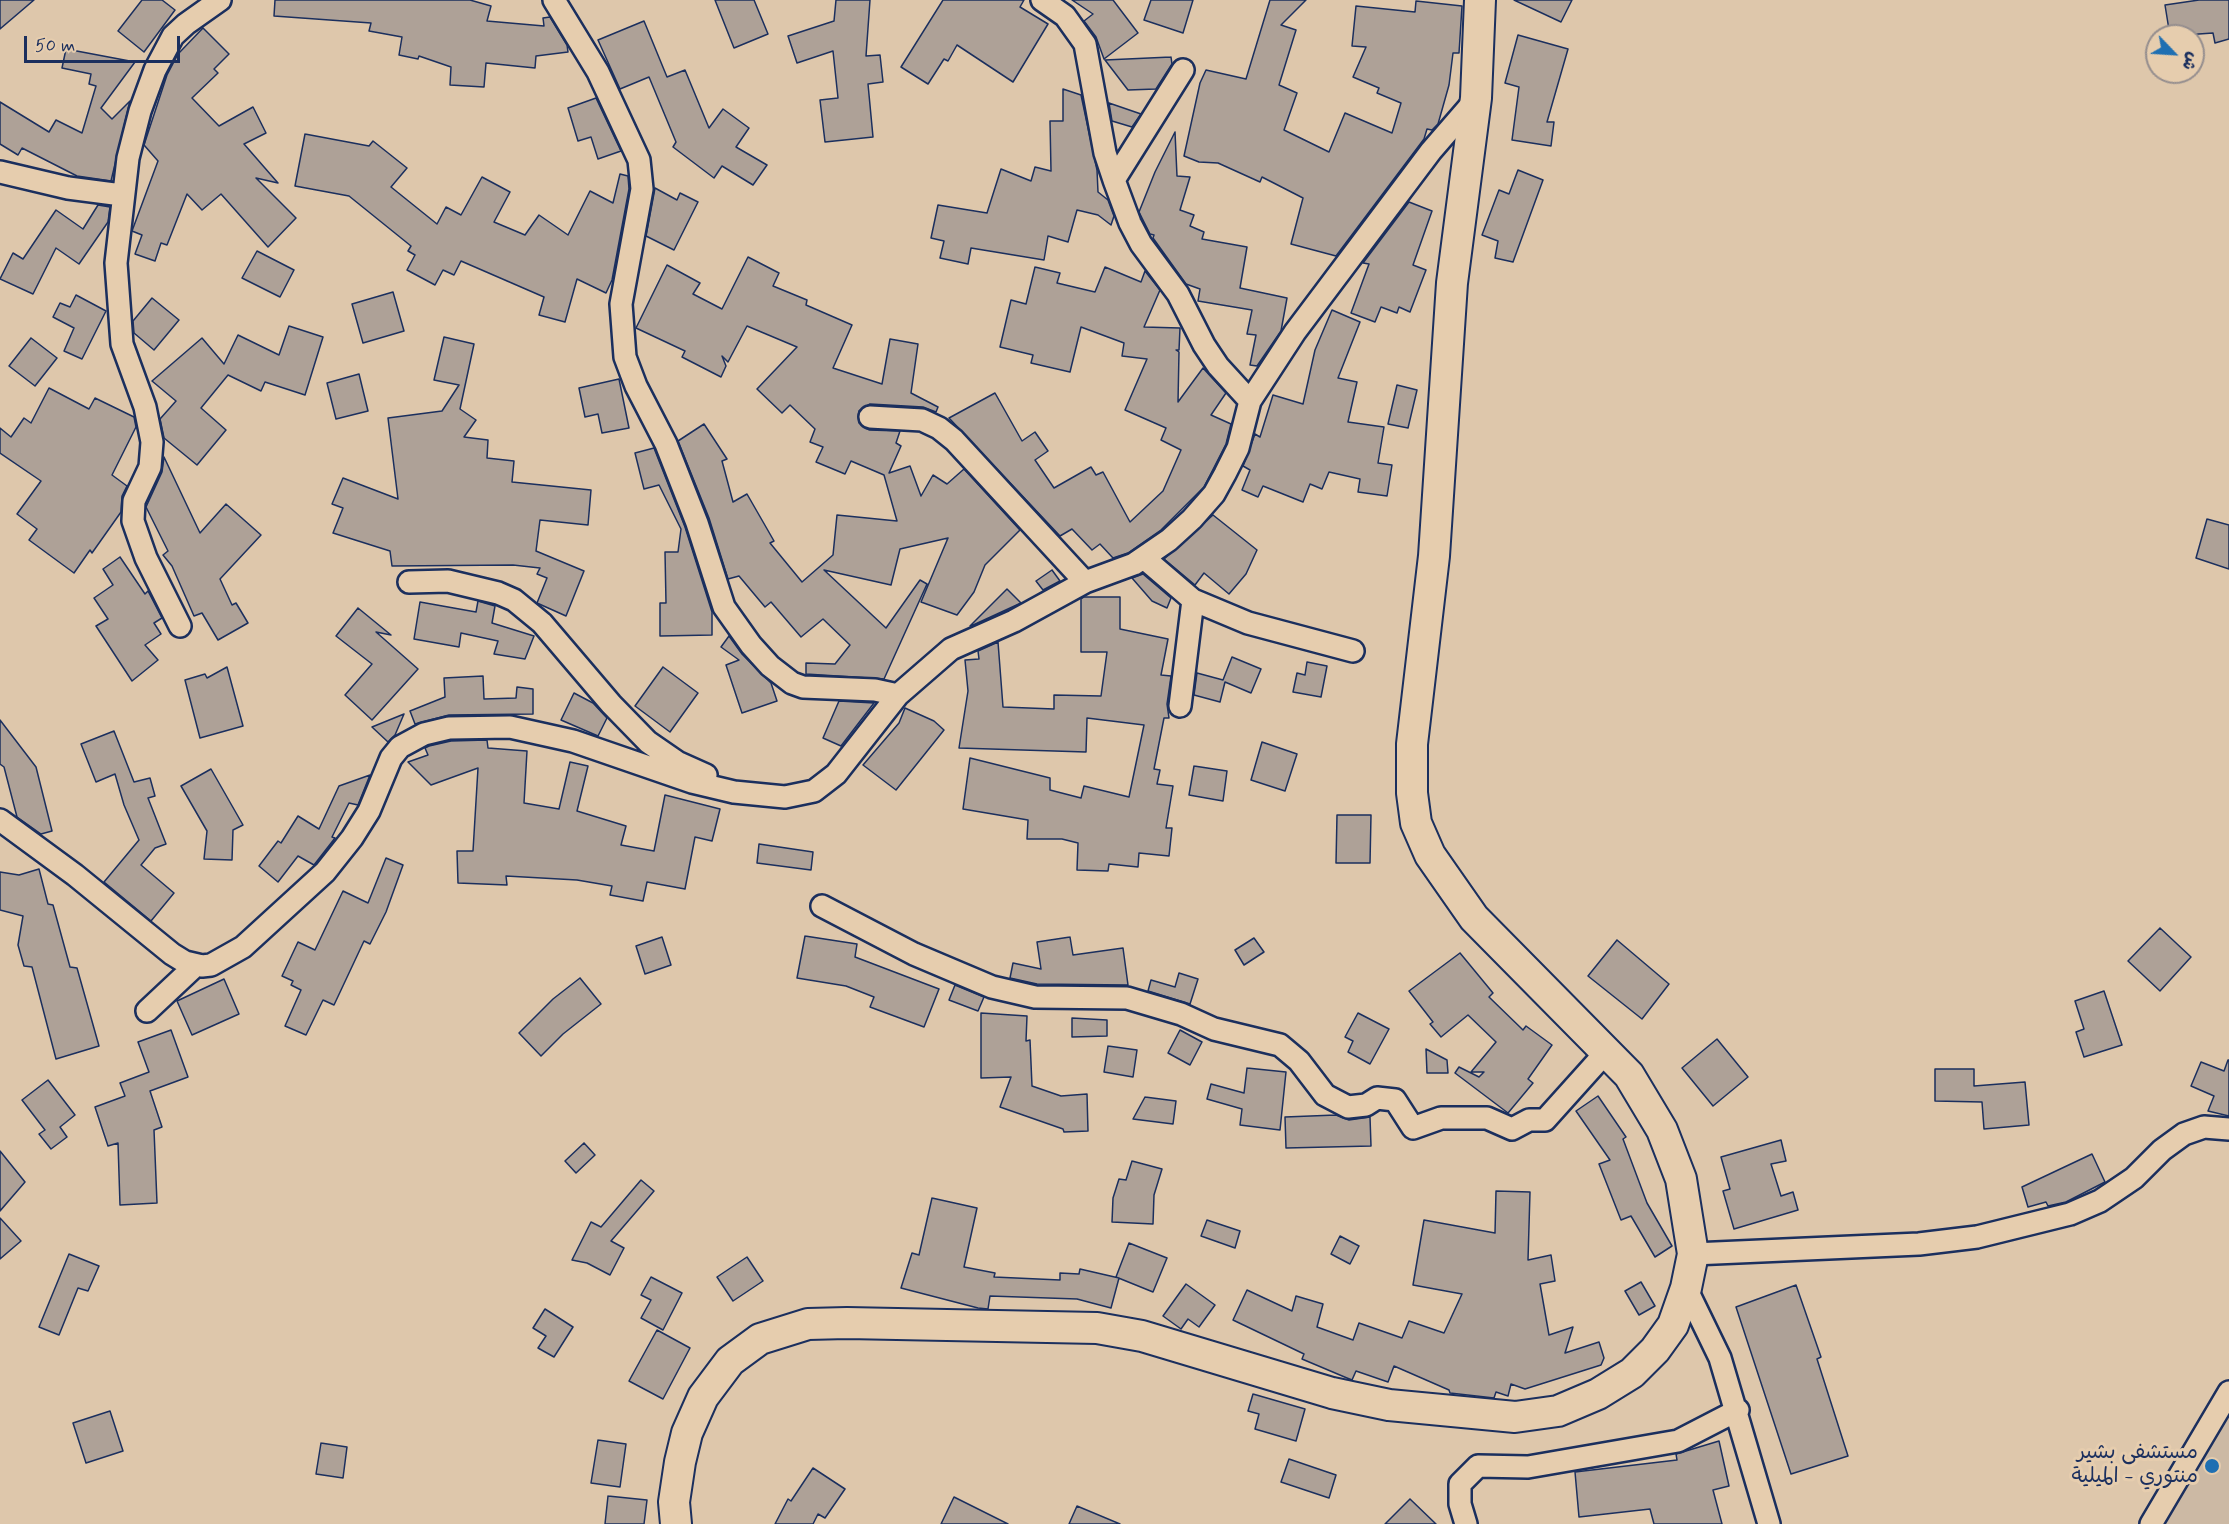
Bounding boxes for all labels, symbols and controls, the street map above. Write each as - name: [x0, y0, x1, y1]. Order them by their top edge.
- scale bar: [27, 24, 183, 62]
- north arrow: [2145, 24, 2205, 84]
- text: 50 m: [35, 34, 75, 58]
- text: ش: [2177, 49, 2203, 73]
- place label: مستشفى بشير منتوري - الميلية: [2071, 1441, 2198, 1491]
- marker: مستشفى بشير منتوري - الميلية: [2203, 1457, 2221, 1475]

